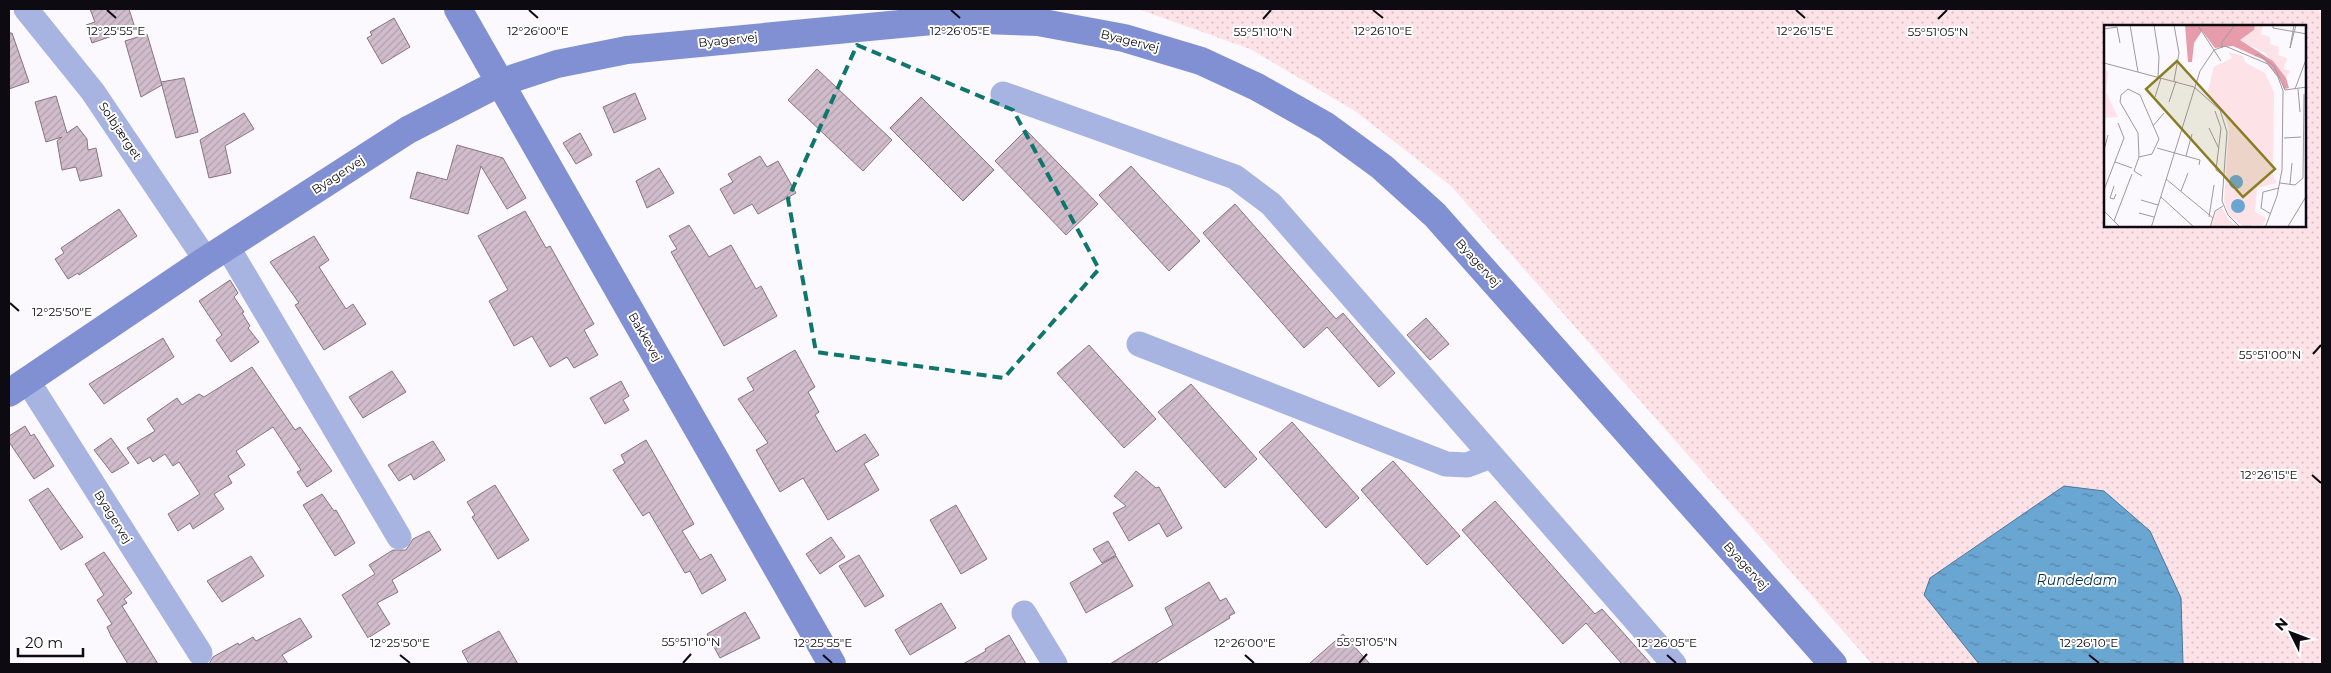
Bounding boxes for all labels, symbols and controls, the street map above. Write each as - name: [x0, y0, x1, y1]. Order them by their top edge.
- text: 12°25'55"E: [87, 23, 145, 38]
- text: 12°26'00"E: [507, 23, 569, 38]
- text: 12°26'05"E: [930, 23, 990, 38]
- text: 12°26'10"E: [1354, 23, 1412, 38]
- text: 12°26'15"E: [1776, 23, 1834, 38]
- text: 55°51'10"N: [1233, 24, 1293, 39]
- text: 55°51'05"N: [1907, 24, 1969, 39]
- inset map: [2104, 25, 2306, 228]
- street label: Byagervej: [1099, 26, 1161, 55]
- street label: Byagervej: [698, 29, 758, 50]
- street label: Solbjærget: [96, 99, 145, 163]
- street label: Byagervej: [309, 152, 367, 197]
- street label: Byagervej: [1453, 235, 1504, 290]
- text: 12°25'50"E: [32, 304, 92, 319]
- street label: Bakkevej: [625, 310, 665, 364]
- text: 55°51'00"N: [2239, 347, 2301, 362]
- text: 12°26'15"E: [2240, 467, 2298, 482]
- street label: Byagervej: [91, 487, 136, 546]
- street label: Byagervej: [1721, 538, 1772, 593]
- water label: Rundedam: [2037, 571, 2117, 589]
- north arrow: [2266, 608, 2316, 658]
- text: N: [2271, 614, 2292, 635]
- scale bar: [18, 626, 82, 658]
- text: 20 m: [25, 633, 63, 652]
- text: 55°51'10"N: [661, 634, 721, 649]
- text: 55°51'05"N: [1336, 634, 1398, 649]
- text: 12°25'50"E: [370, 635, 430, 650]
- text: 12°25'55"E: [794, 635, 852, 650]
- text: 12°26'00"E: [1214, 635, 1276, 650]
- text: 12°26'05"E: [1637, 635, 1697, 650]
- text: 12°26'10"E: [2060, 635, 2118, 650]

